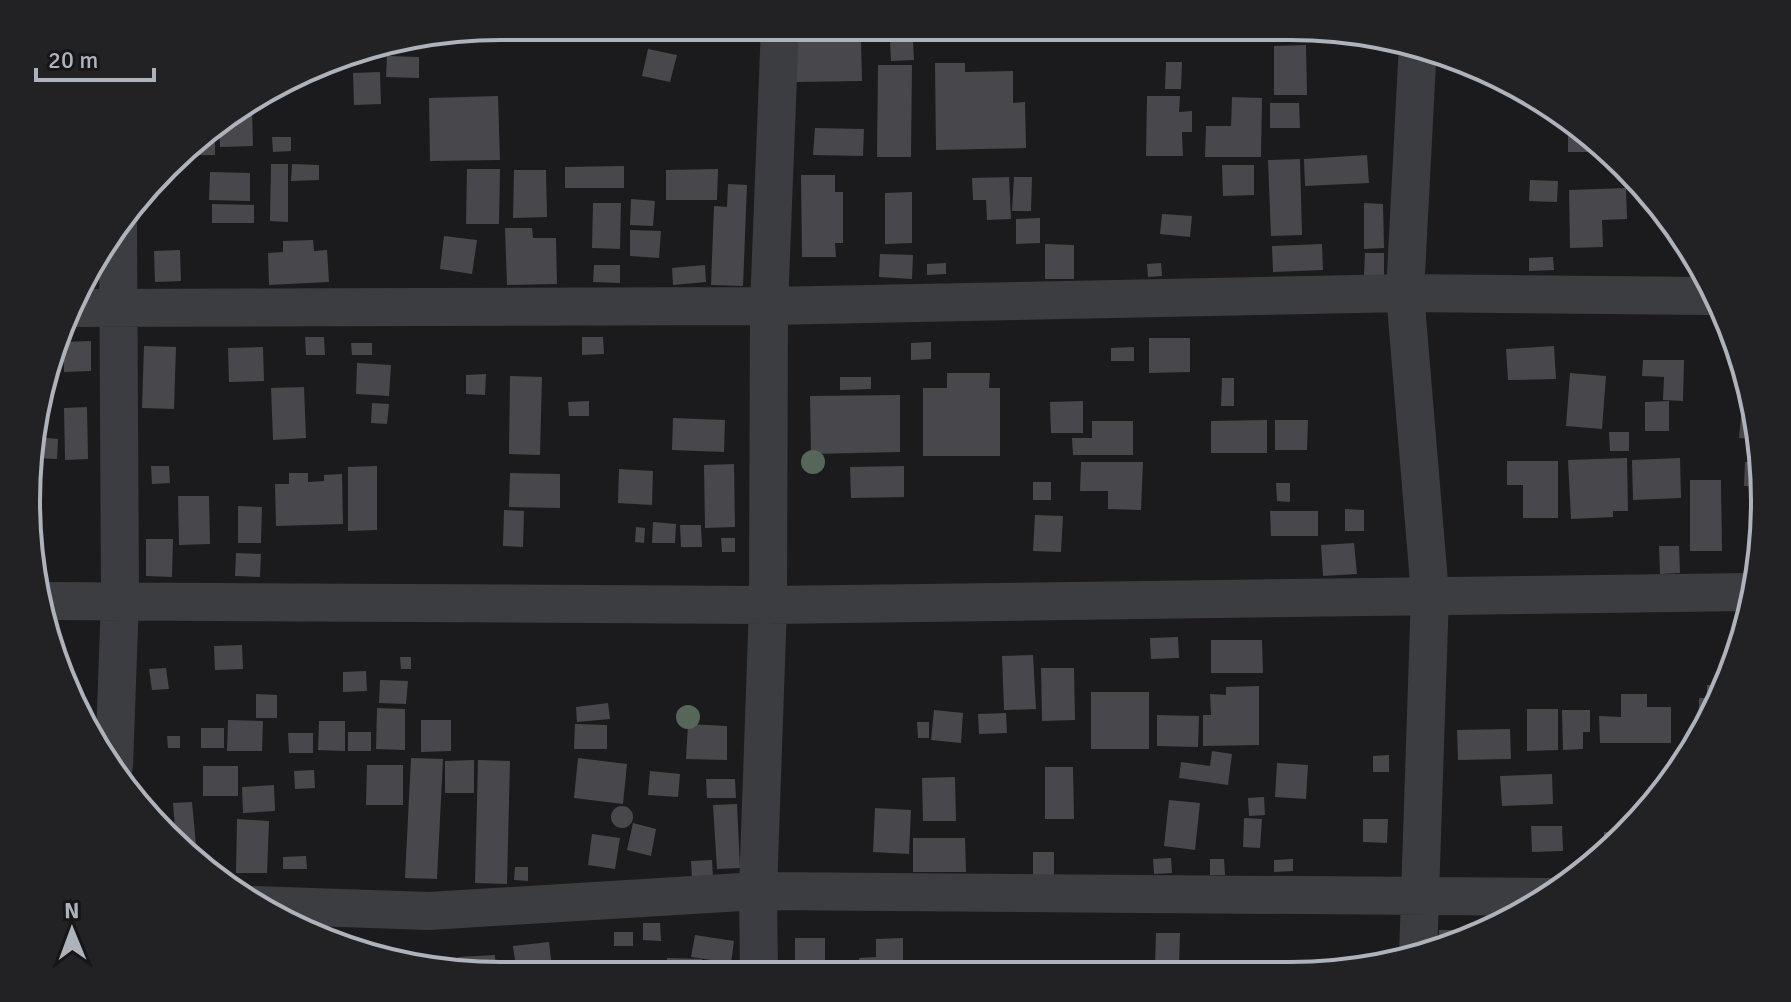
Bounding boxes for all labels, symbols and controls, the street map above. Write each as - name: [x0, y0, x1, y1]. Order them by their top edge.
- scale bar: [36, 32, 154, 82]
- text: 20 m: [48, 45, 98, 75]
- north arrow: [32, 890, 112, 970]
- text: N: [64, 897, 80, 924]

